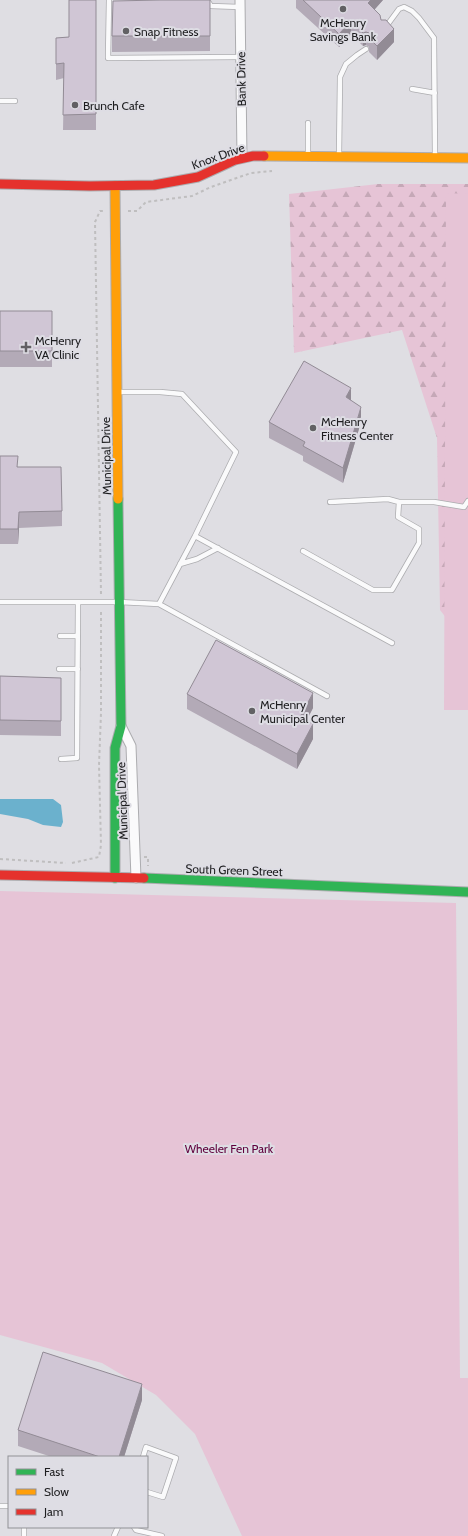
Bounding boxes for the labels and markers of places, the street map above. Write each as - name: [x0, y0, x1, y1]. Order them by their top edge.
- marker: McHenry Savings Bank: [338, 4, 348, 14]
- place label: McHenry Savings Bank: [310, 15, 377, 44]
- place label: Snap Fitness: [134, 24, 198, 39]
- marker: Snap Fitness: [121, 26, 131, 36]
- place label: Brunch Cafe: [83, 98, 145, 113]
- marker: Brunch Cafe: [70, 100, 80, 110]
- place label: McHenry VA Clinic: [35, 333, 81, 362]
- marker: McHenry VA Clinic: [20, 341, 32, 353]
- place label: McHenry Fitness Center: [321, 414, 393, 443]
- marker: McHenry Fitness Center: [308, 423, 318, 433]
- place label: McHenry Municipal Center: [260, 697, 345, 726]
- marker: McHenry Municipal Center: [247, 706, 257, 716]

